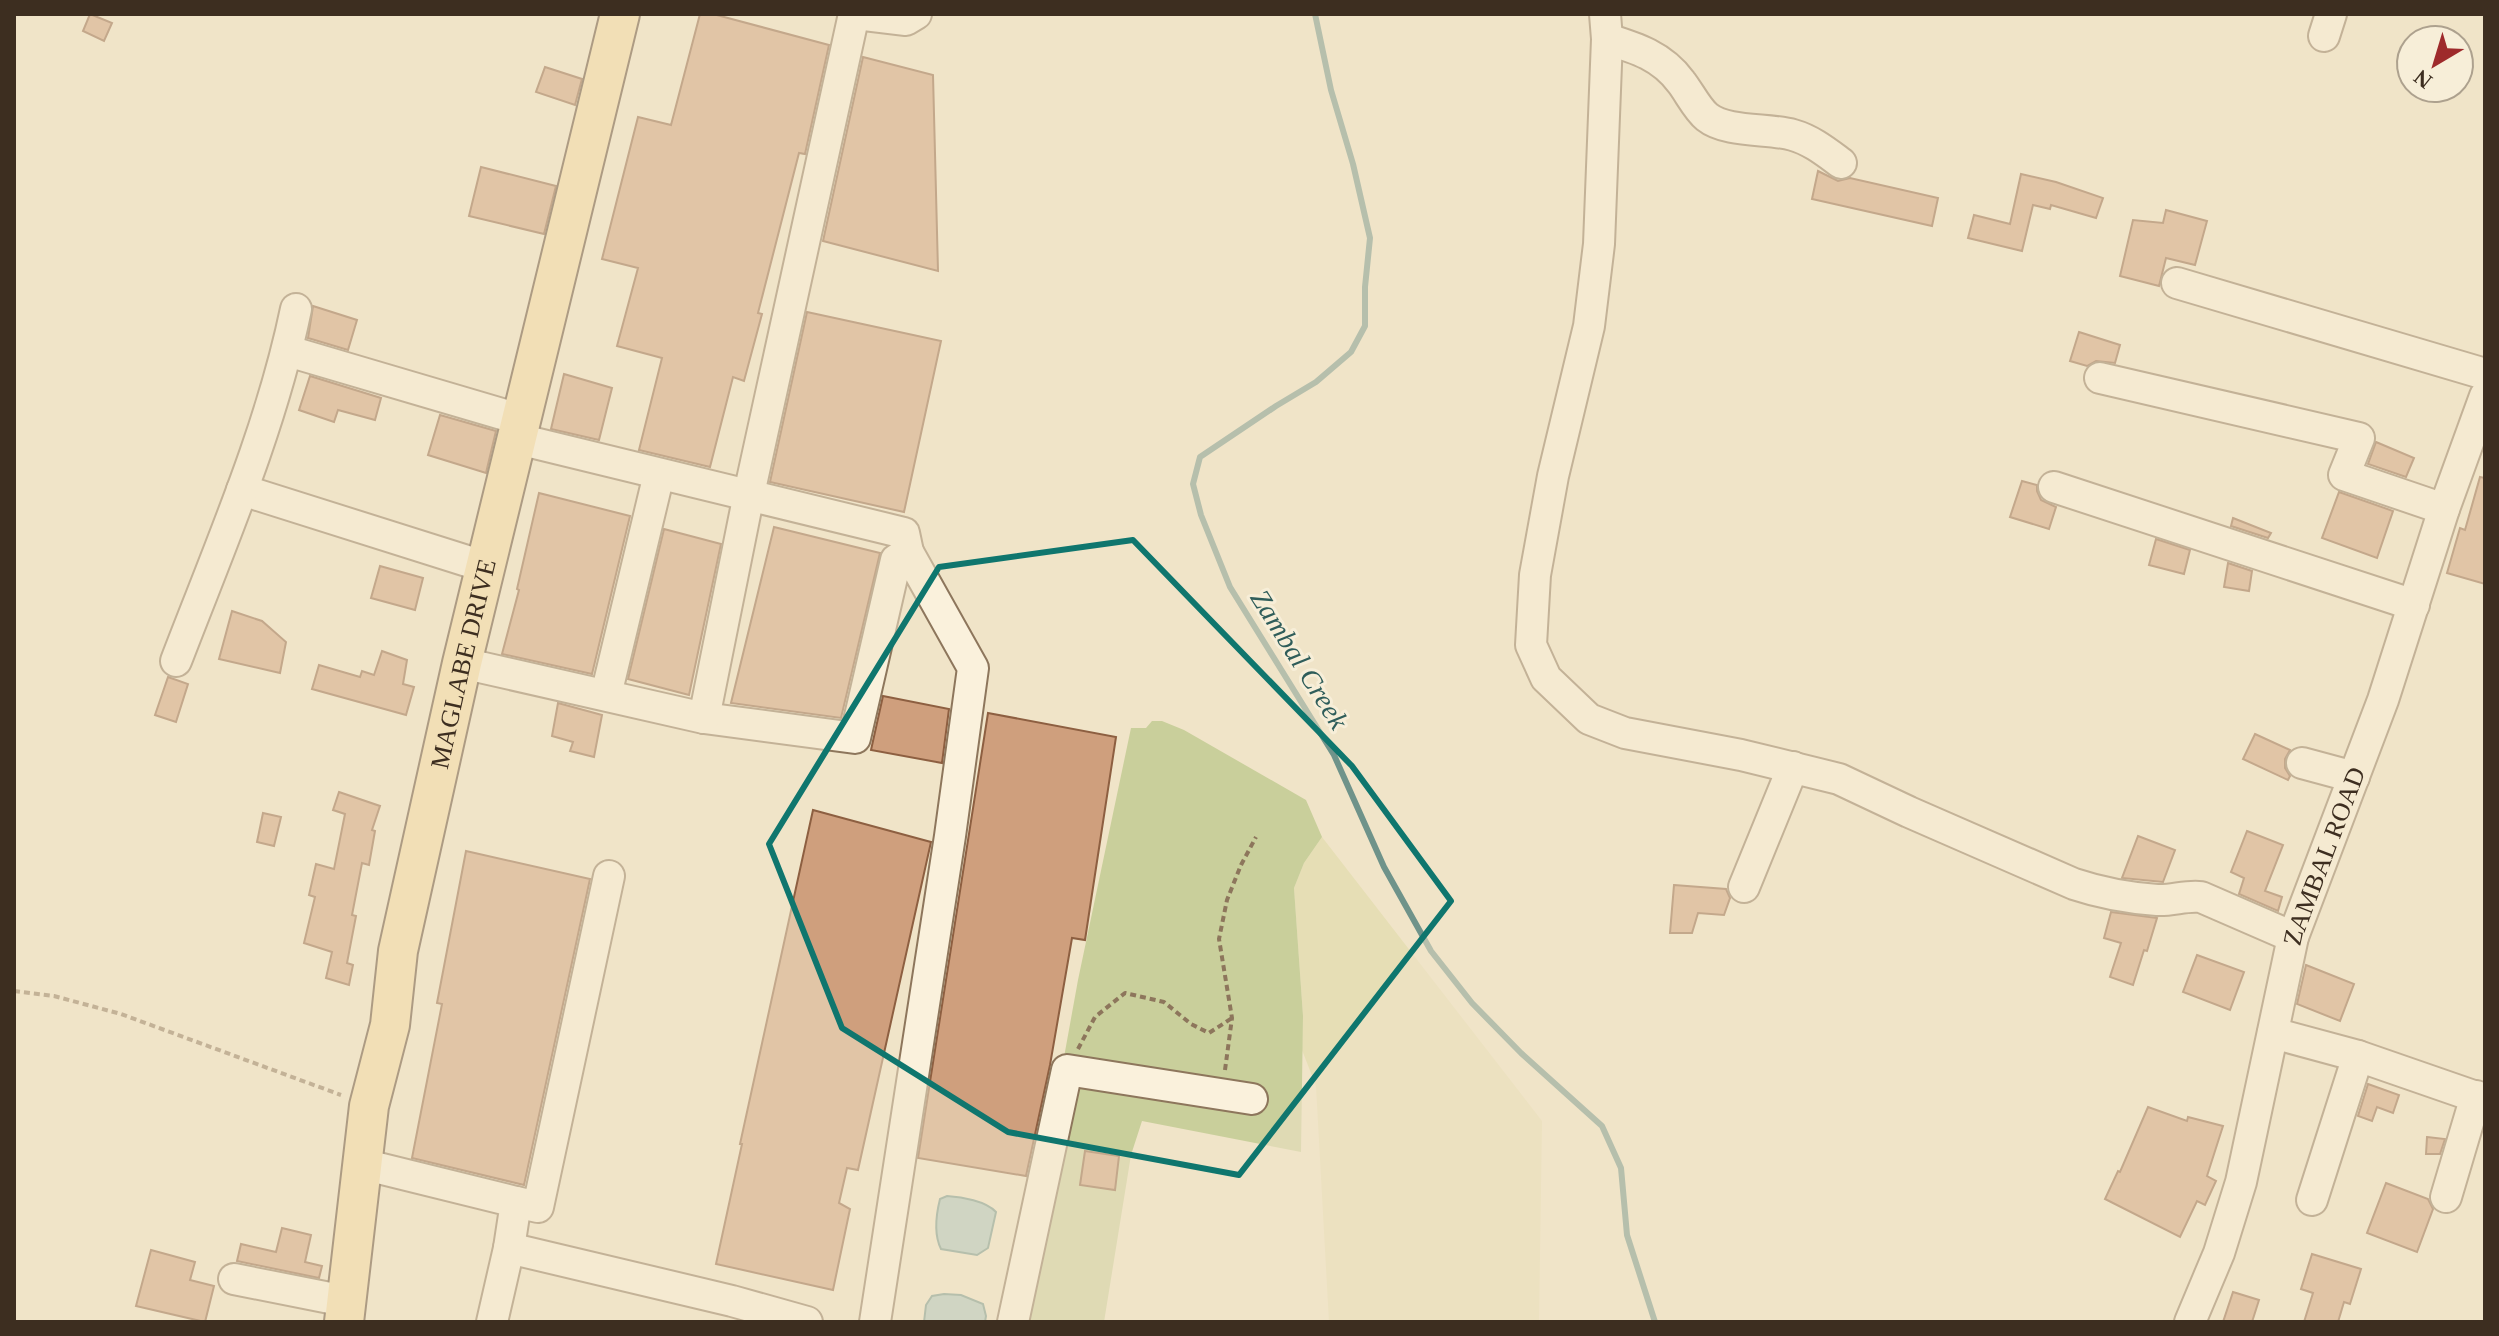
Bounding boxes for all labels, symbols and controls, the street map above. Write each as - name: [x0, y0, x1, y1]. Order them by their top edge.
- north arrow: [2395, 24, 2475, 104]
- text: N: [2409, 65, 2437, 94]
- street label: MAGLABE DRIVE: [425, 556, 502, 772]
- water label: Zambal Creek: [1244, 584, 1355, 735]
- street label: ZAMBAL ROAD: [2278, 763, 2371, 948]

